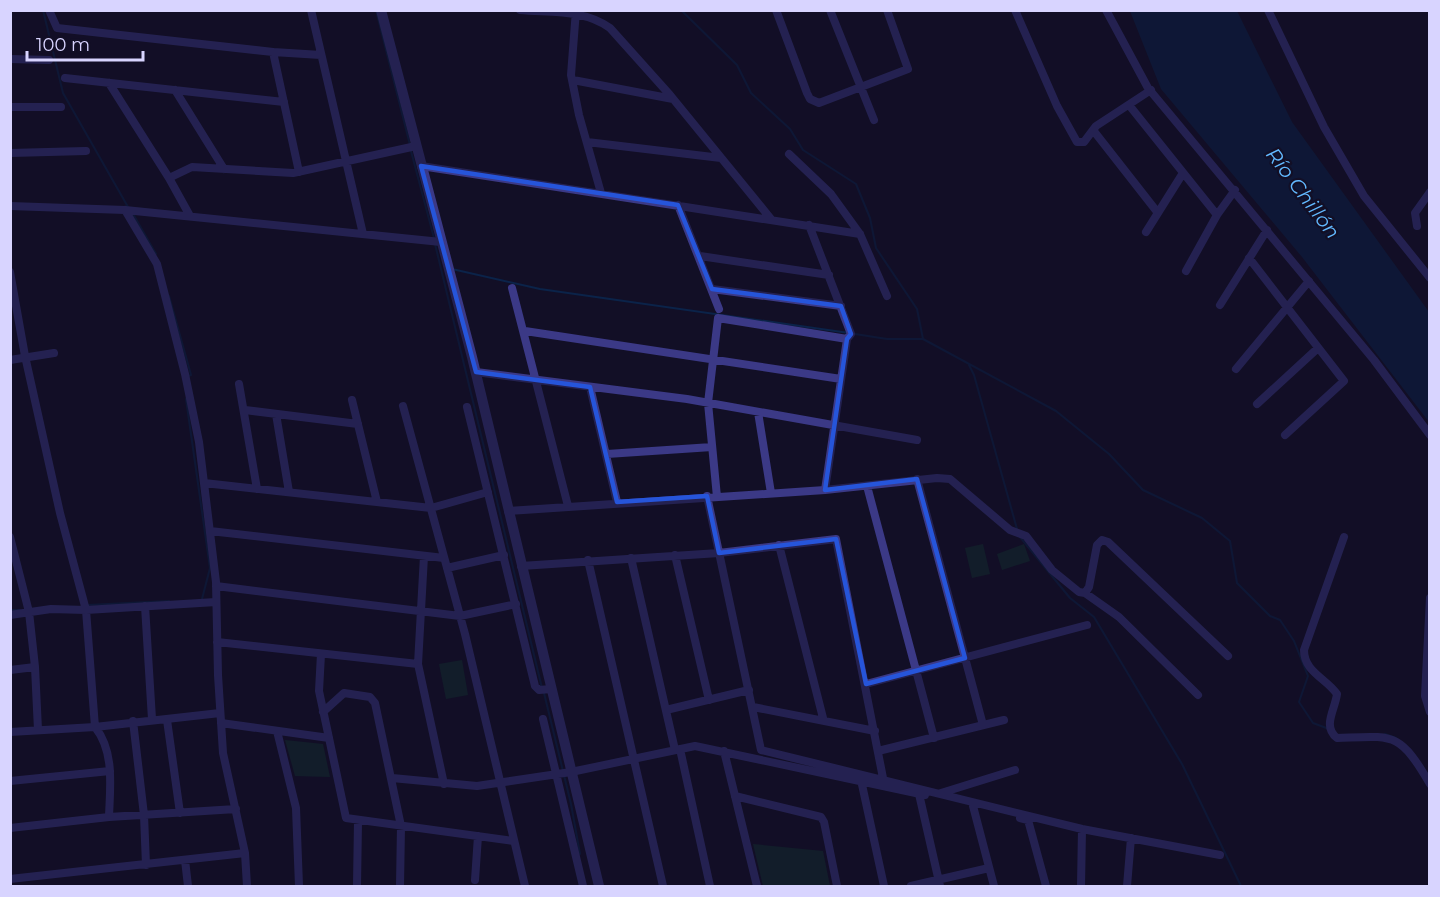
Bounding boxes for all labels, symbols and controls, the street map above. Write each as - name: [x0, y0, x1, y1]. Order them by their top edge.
- scale bar: [27, 24, 142, 62]
- text: 100 m: [36, 34, 90, 56]
- water label: Río Chillón: [1261, 143, 1345, 243]

